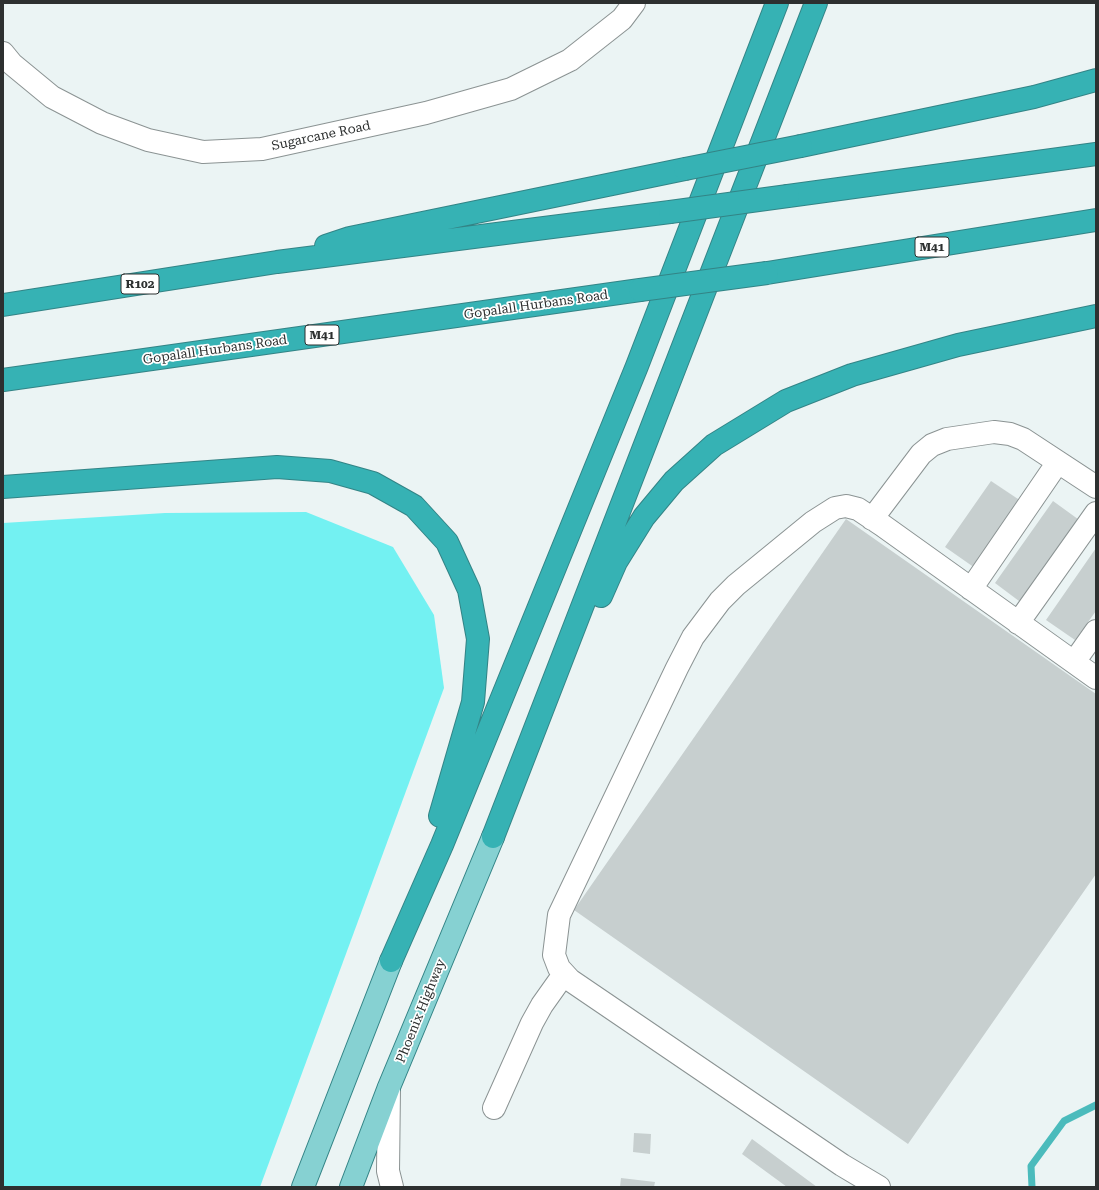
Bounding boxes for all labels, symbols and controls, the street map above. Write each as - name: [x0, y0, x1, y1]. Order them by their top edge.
- street label: Sugarcane Road: [270, 118, 372, 154]
- road number: M41: [915, 237, 949, 257]
- road number: R102: [121, 274, 159, 294]
- street label: Gopalall Hurbans Road: [463, 287, 609, 323]
- road number: M41: [305, 325, 339, 345]
- street label: Gopalall Hurbans Road: [142, 332, 288, 368]
- street label: Phoenix Highway: [393, 957, 449, 1065]

